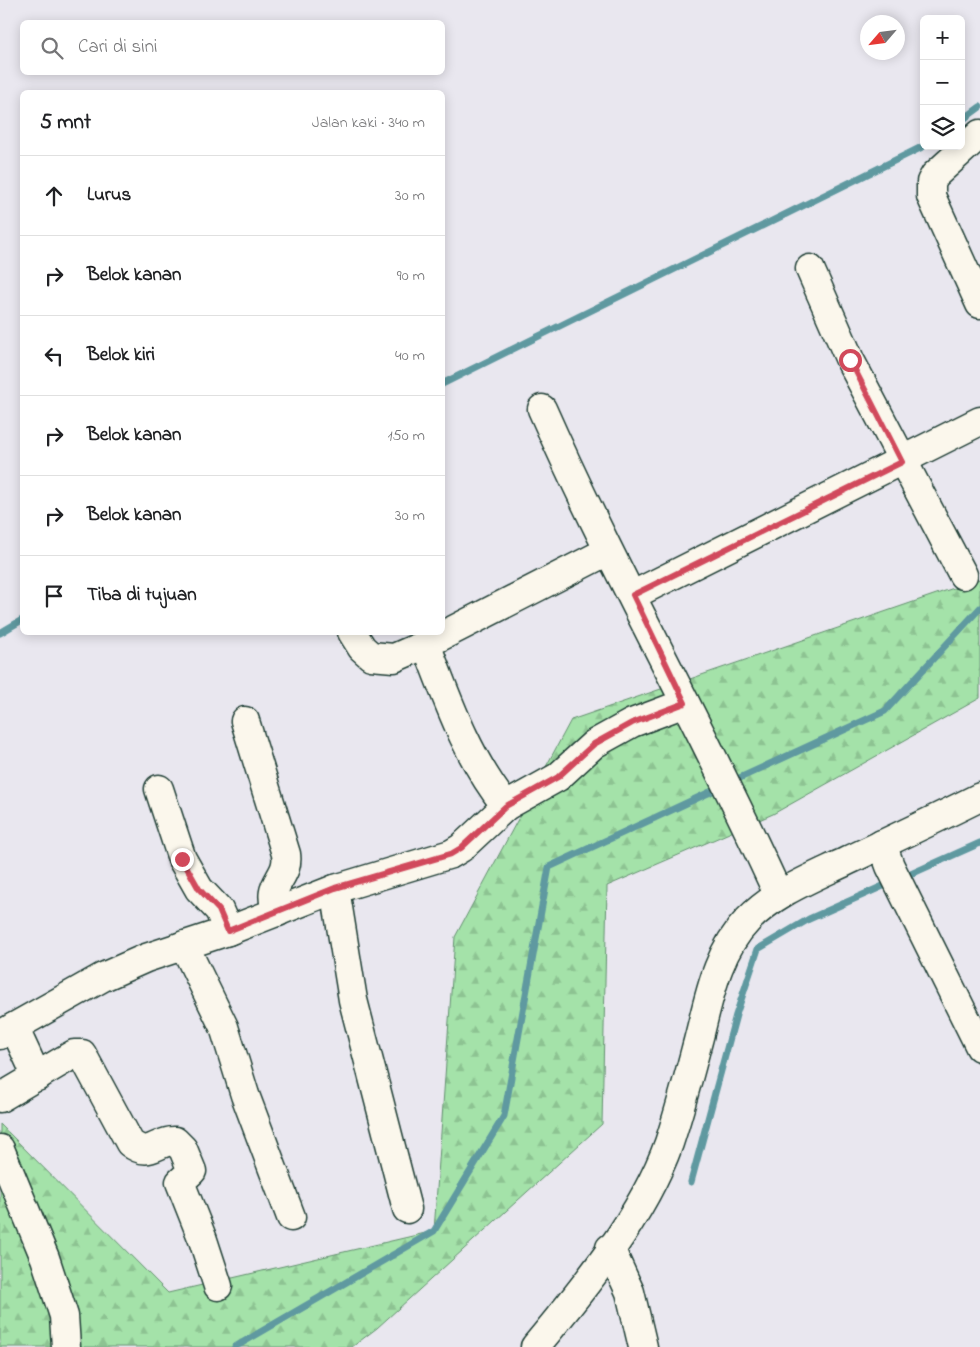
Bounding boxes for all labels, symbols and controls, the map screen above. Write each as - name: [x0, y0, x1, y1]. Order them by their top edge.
- north arrow: [860, 15, 905, 60]
- map controls: [920, 15, 965, 150]
- button: +: [920, 15, 965, 60]
- search box: [20, 20, 445, 75]
- icon: search: [38, 34, 66, 62]
- text: Cari di sini: [78, 34, 157, 61]
- button: −: [920, 60, 965, 105]
- button: layers: [920, 105, 965, 150]
- text: 5 mnt: [40, 108, 91, 138]
- text: Jalan kaki · 340 m: [312, 111, 425, 135]
- icon: ahead: [40, 182, 68, 210]
- text: Lurus: [87, 182, 131, 209]
- text: 30 m: [395, 184, 425, 208]
- icon: right: [40, 262, 68, 290]
- text: Belok kanan: [87, 262, 181, 289]
- text: 90 m: [397, 264, 425, 288]
- icon: left: [40, 342, 68, 370]
- text: Belok kiri: [87, 342, 155, 369]
- text: 40 m: [395, 344, 425, 368]
- route start: [839, 349, 862, 372]
- icon: right: [40, 422, 68, 450]
- text: Belok kanan: [87, 422, 181, 449]
- text: 150 m: [387, 424, 425, 448]
- icon: right: [40, 502, 68, 530]
- text: Belok kanan: [87, 502, 181, 529]
- text: 30 m: [395, 504, 425, 528]
- icon: arrive: [40, 582, 68, 610]
- text: Tiba di tujuan: [87, 582, 197, 609]
- route end: [171, 848, 194, 871]

